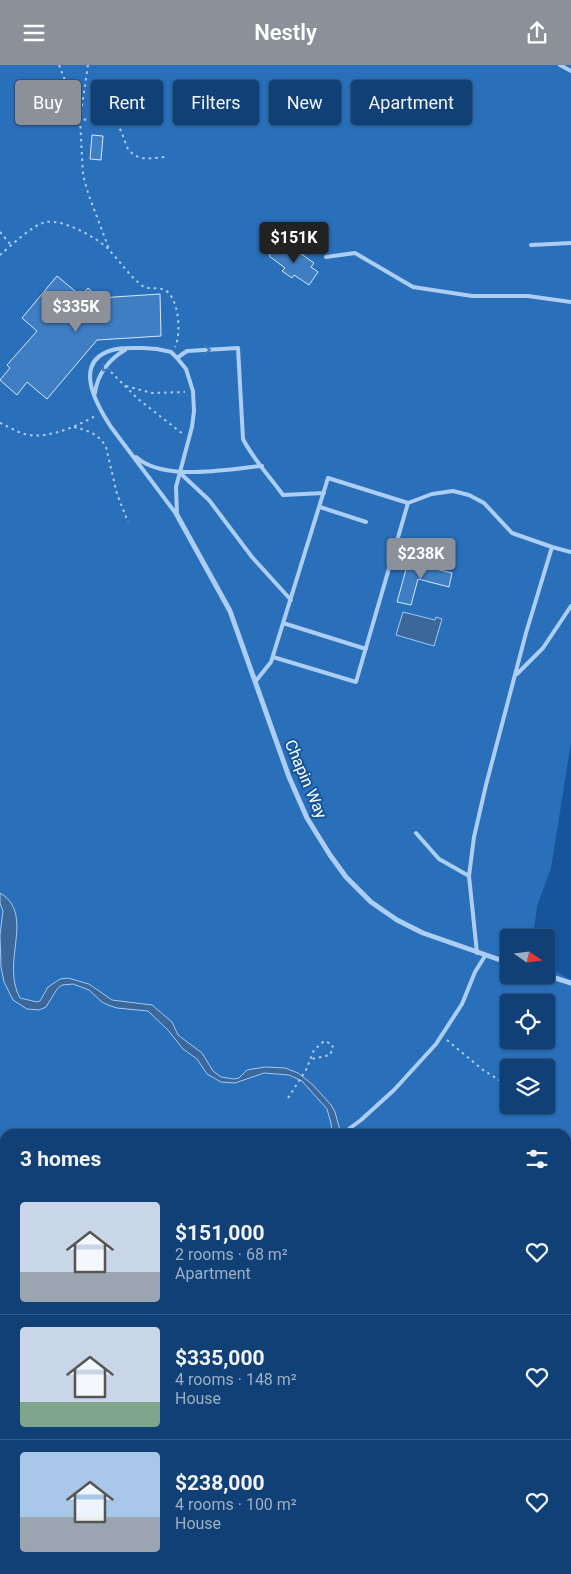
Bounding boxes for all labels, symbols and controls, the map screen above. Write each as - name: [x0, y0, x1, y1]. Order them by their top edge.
- icon: menu: [20, 19, 48, 47]
- icon: share: [523, 19, 551, 47]
- text: Nestly: [254, 20, 317, 45]
- chip: Buy: [15, 80, 81, 125]
- chip: Rent: [91, 80, 163, 125]
- chip: Filters: [173, 80, 259, 125]
- chip: New: [269, 80, 341, 125]
- chip: Apartment: [351, 80, 472, 125]
- pin: $151K: [259, 221, 329, 264]
- text: $151K: [271, 228, 317, 247]
- pin: $335K: [41, 291, 111, 333]
- text: $335K: [53, 297, 99, 316]
- one-way arrow: [203, 344, 211, 355]
- one-way arrow: [103, 362, 111, 371]
- pin: $238K: [386, 537, 456, 580]
- text: $238K: [398, 544, 444, 563]
- street label: Chapin Way: [281, 737, 331, 822]
- north arrow: [500, 929, 555, 984]
- map controls: [500, 929, 555, 1114]
- button: locate: [500, 994, 555, 1049]
- button: layers: [500, 1059, 555, 1114]
- icon: filters: [523, 1145, 551, 1173]
- text: 3 homes: [20, 1147, 101, 1171]
- text: $151,000: [175, 1221, 265, 1245]
- icon: home: [60, 1222, 120, 1282]
- icon: heart: [523, 1238, 551, 1266]
- text: 2 rooms · 68 m²: [175, 1245, 288, 1264]
- text: Apartment: [175, 1264, 251, 1283]
- text: $335,000: [175, 1346, 265, 1370]
- icon: home: [60, 1347, 120, 1407]
- icon: heart: [523, 1363, 551, 1391]
- text: 4 rooms · 148 m²: [175, 1370, 297, 1389]
- text: House: [175, 1389, 221, 1408]
- text: $238,000: [175, 1471, 265, 1495]
- icon: home: [60, 1472, 120, 1532]
- icon: heart: [523, 1488, 551, 1516]
- text: 4 rooms · 100 m²: [175, 1495, 297, 1514]
- text: House: [175, 1514, 221, 1533]

